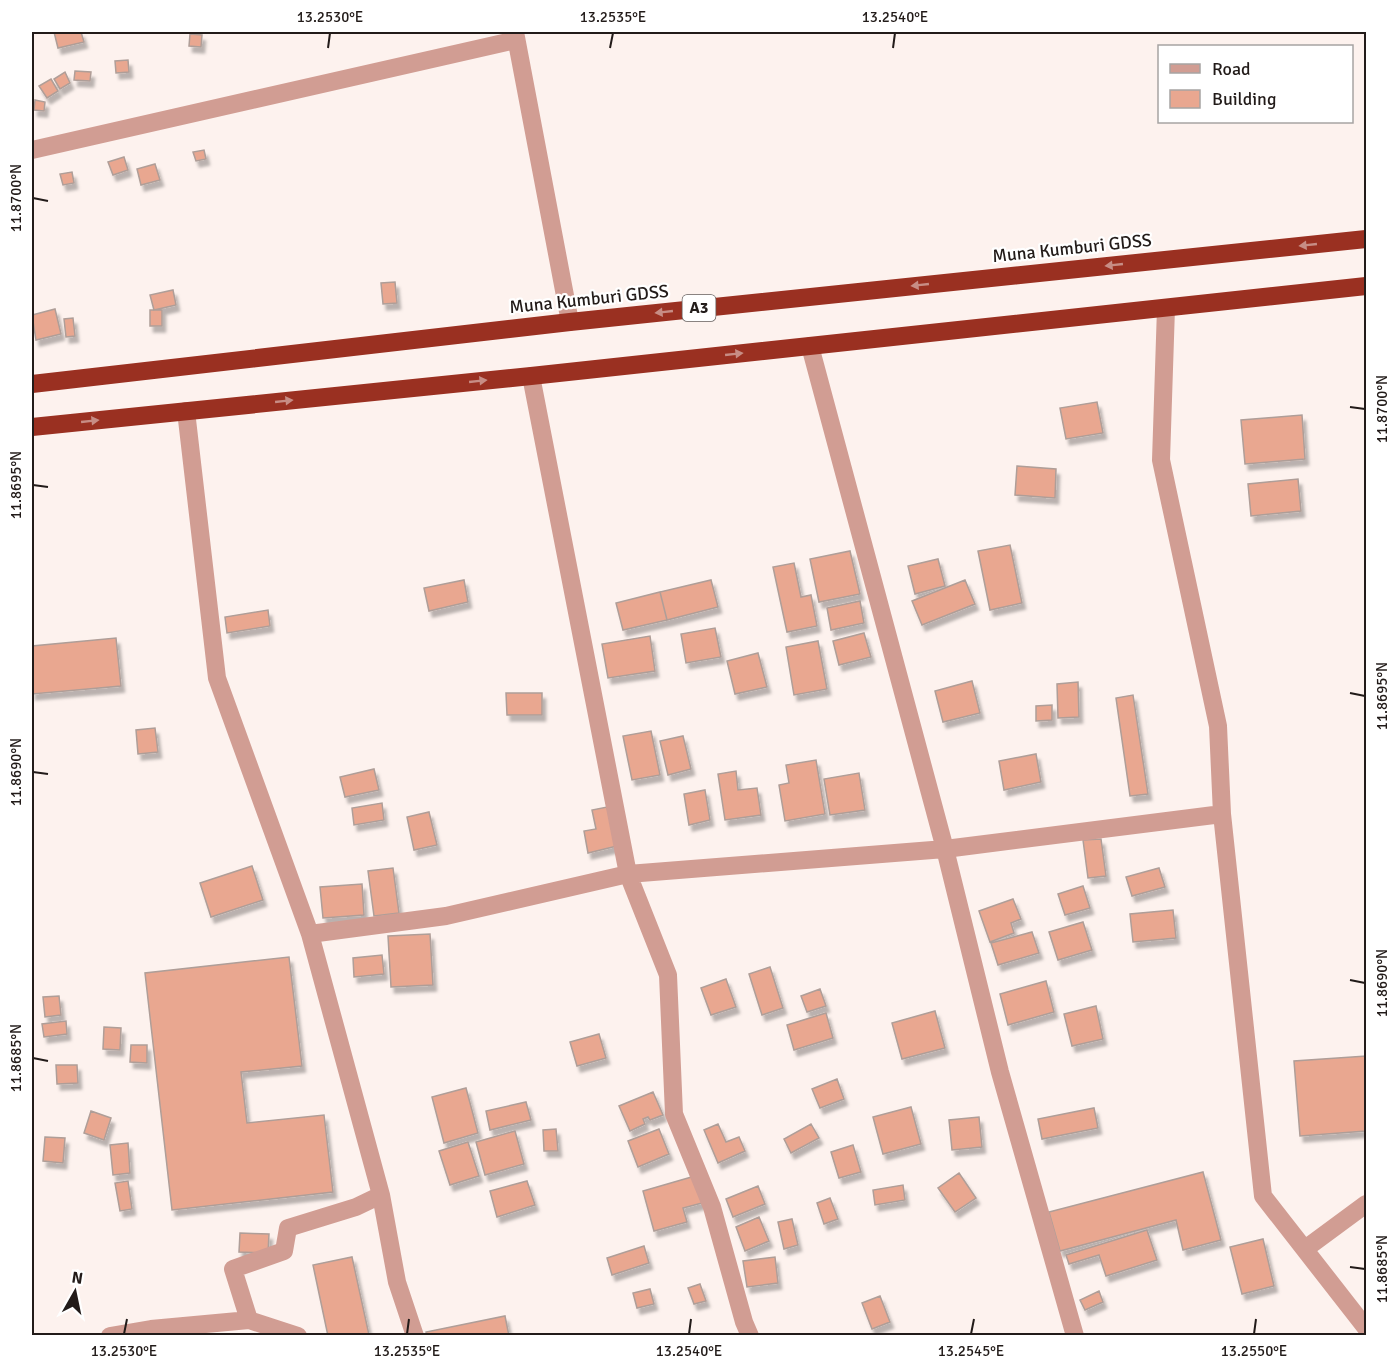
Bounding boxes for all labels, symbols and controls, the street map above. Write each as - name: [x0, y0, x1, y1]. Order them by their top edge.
- text: 13.2530°E: [297, 8, 363, 26]
- text: 13.2535°E: [580, 8, 646, 26]
- text: 13.2540°E: [862, 8, 928, 26]
- legend: [1158, 45, 1353, 123]
- text: Road: [1212, 58, 1251, 80]
- text: Building: [1212, 88, 1276, 110]
- text: 11.8700°N: [7, 164, 25, 232]
- street label: Muna Kumburi GDSS: [991, 229, 1153, 267]
- one-way arrow: [1299, 240, 1318, 250]
- one-way arrow: [1105, 260, 1124, 270]
- street label: Muna Kumburi GDSS: [508, 280, 670, 318]
- one-way arrow: [911, 280, 930, 290]
- road number: A3: [682, 295, 716, 321]
- one-way arrow: [654, 307, 673, 317]
- one-way arrow: [725, 349, 744, 359]
- text: 11.8700°N: [1373, 375, 1391, 443]
- one-way arrow: [468, 376, 487, 386]
- one-way arrow: [274, 396, 293, 406]
- one-way arrow: [80, 416, 99, 426]
- text: 11.8695°N: [7, 451, 25, 519]
- text: 11.8695°N: [1373, 662, 1391, 730]
- text: 11.8690°N: [7, 738, 25, 806]
- text: 11.8690°N: [1373, 949, 1391, 1017]
- text: 11.8685°N: [7, 1024, 25, 1092]
- text: 11.8685°N: [1373, 1235, 1391, 1303]
- north arrow: [45, 1262, 105, 1322]
- text: N: [70, 1267, 84, 1289]
- text: 13.2530°E: [91, 1342, 157, 1360]
- text: 13.2535°E: [374, 1342, 440, 1360]
- text: 13.2540°E: [656, 1342, 722, 1360]
- text: 13.2545°E: [938, 1342, 1004, 1360]
- text: 13.2550°E: [1221, 1342, 1287, 1360]

